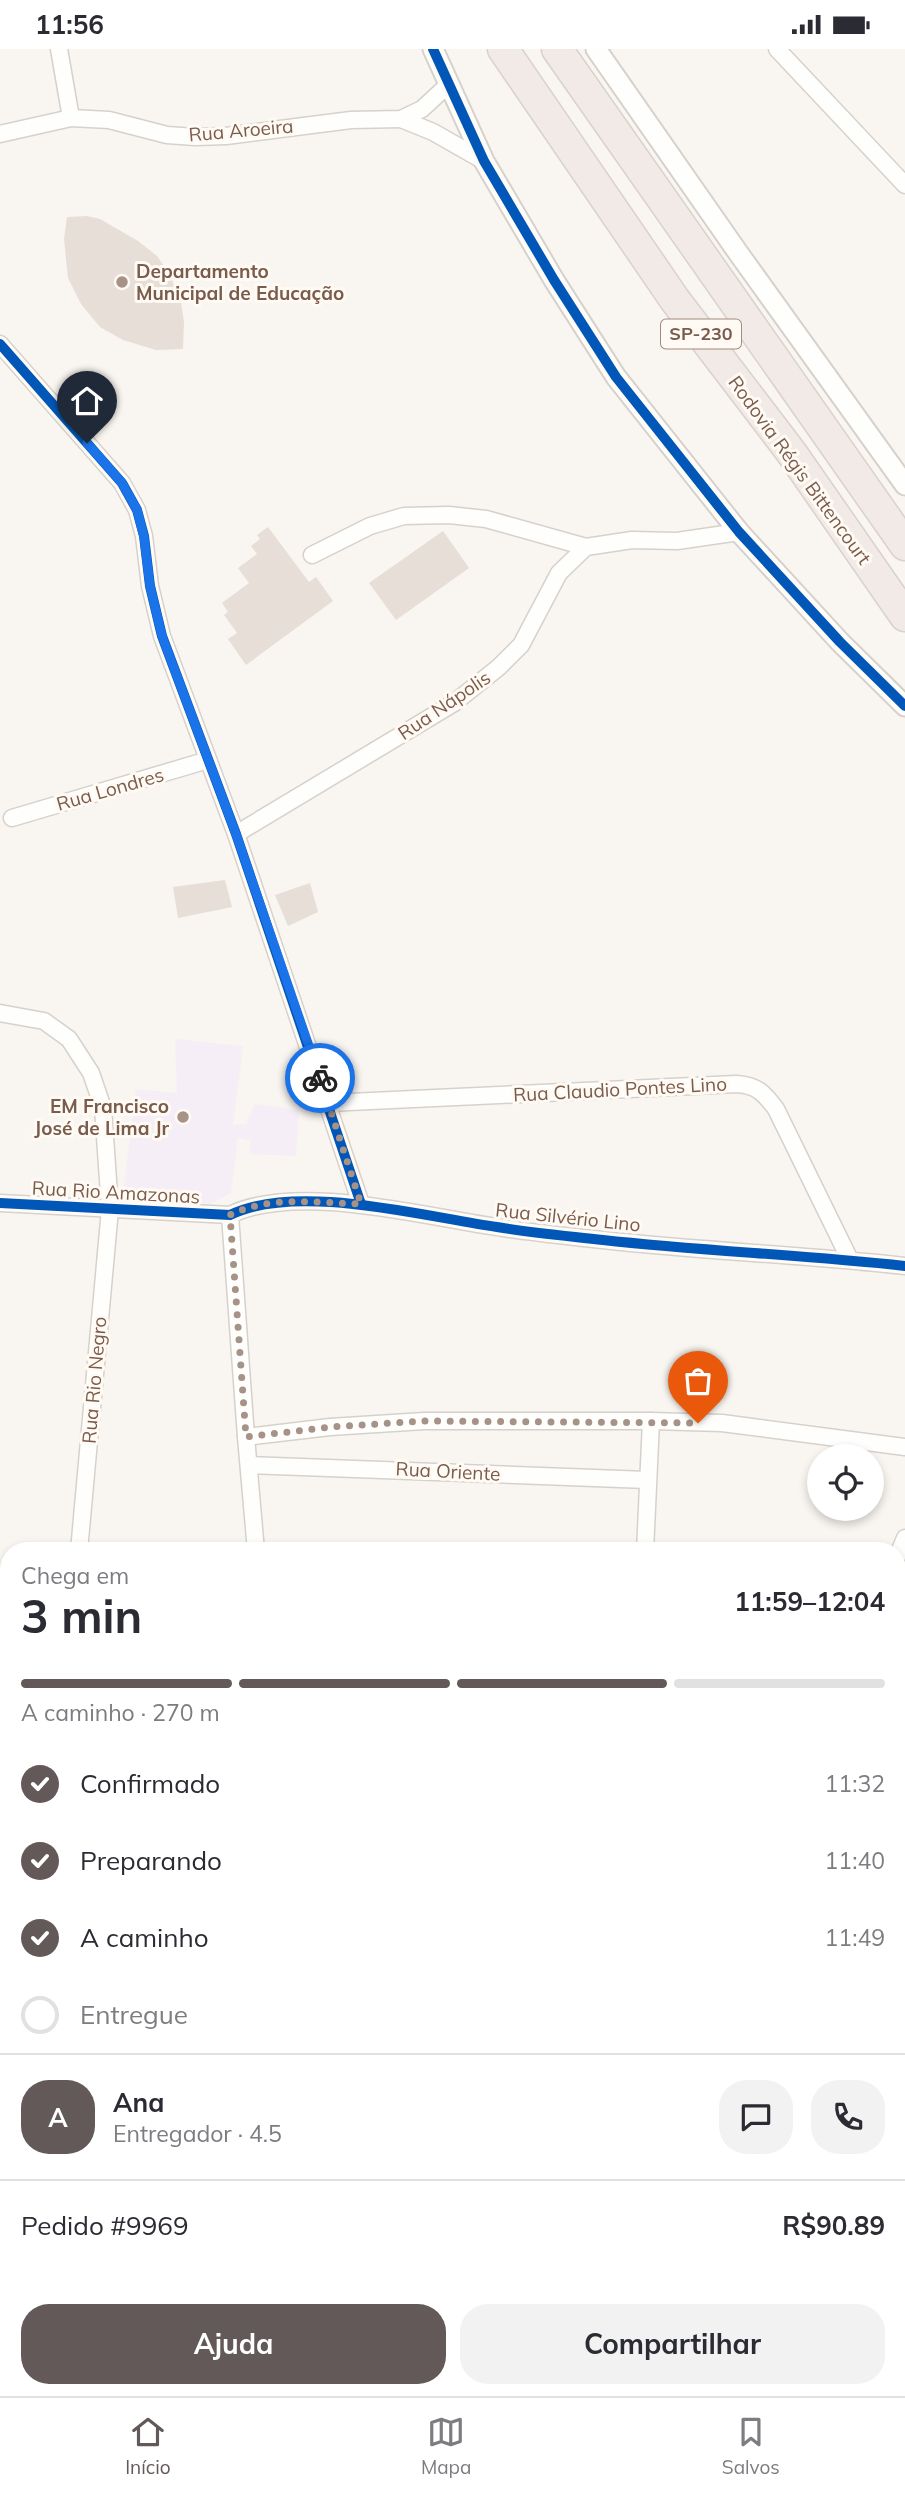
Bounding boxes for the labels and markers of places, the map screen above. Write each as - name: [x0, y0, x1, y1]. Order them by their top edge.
- place label: Departamento Municipal de Educação: [136, 259, 344, 305]
- marker: Departamento Municipal de Educação: [114, 274, 130, 290]
- pin: [57, 371, 117, 443]
- place label: EM Francisco José de Lima Jr: [34, 1094, 170, 1140]
- marker: EM Francisco José de Lima Jr: [175, 1109, 191, 1125]
- pin: [668, 1351, 728, 1423]

